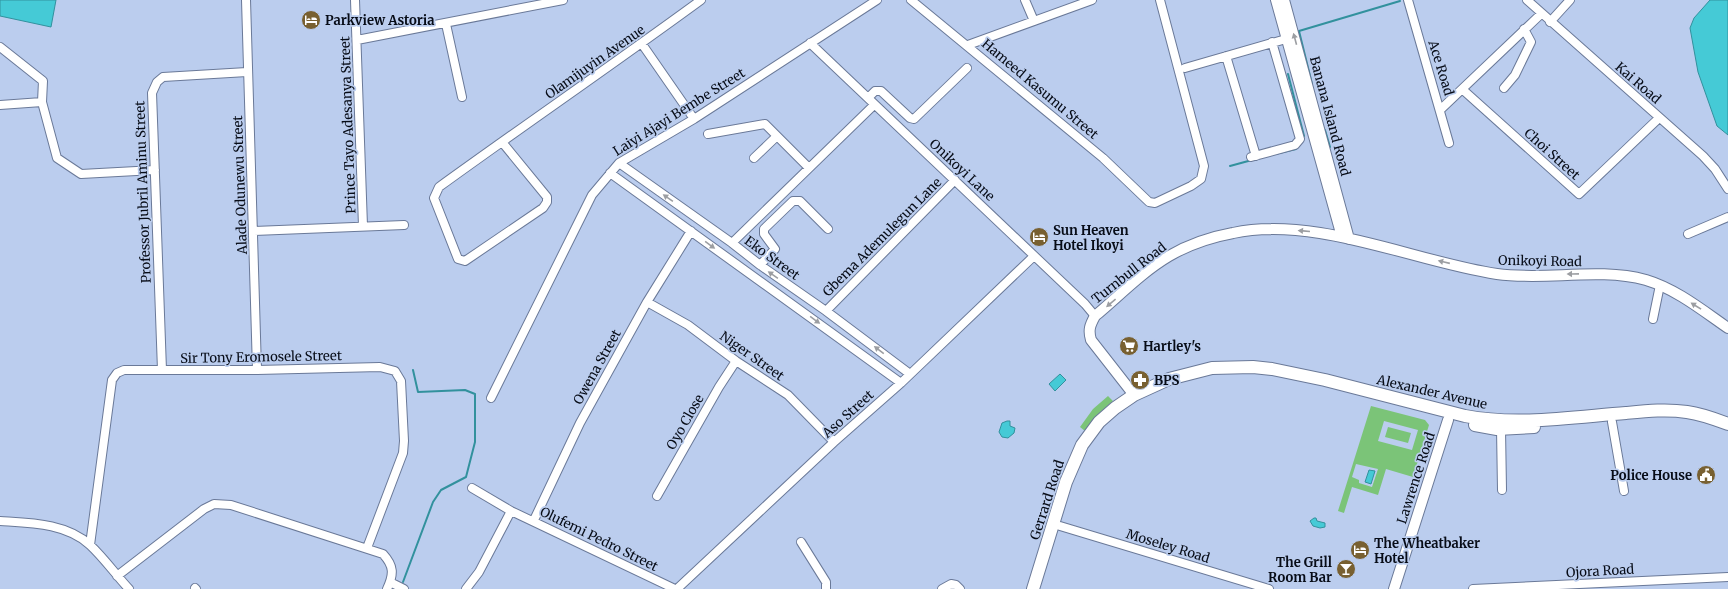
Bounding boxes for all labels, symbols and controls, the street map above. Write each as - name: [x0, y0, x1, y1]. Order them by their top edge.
- hotel icon: Parkview Astoria: [300, 9, 322, 31]
- place label: Parkview Astoria: [325, 12, 435, 29]
- street label: Olamijuyin Avenue: [542, 21, 648, 103]
- one-way arrow: [1292, 33, 1298, 45]
- street label: Hameed Kasumu Street: [978, 35, 1102, 143]
- street label: Prince Tayo Adesanya Street: [336, 36, 360, 214]
- street label: Ace Road: [1424, 37, 1458, 98]
- street label: Banana Island Road: [1306, 54, 1354, 178]
- street label: Kai Road: [1612, 58, 1665, 108]
- street label: Laiyi Ajayi Bembe Street: [610, 64, 748, 160]
- street label: Professor Jubril Aminu Street: [131, 101, 155, 283]
- street label: Alade Odunewu Street: [229, 115, 251, 256]
- street label: Choi Street: [1521, 125, 1583, 183]
- street label: Onikoyi Lane: [926, 135, 998, 205]
- street label: Gbema Ademulegun Lane: [819, 174, 945, 300]
- one-way arrow: [663, 194, 674, 202]
- place label: Sun Heaven Hotel Ikoyi: [1053, 222, 1129, 254]
- hotel icon: Sun Heaven Hotel Ikoyi: [1028, 226, 1050, 248]
- one-way arrow: [1298, 228, 1310, 235]
- street label: Eko Street: [741, 232, 803, 284]
- street label: Turnbull Road: [1088, 238, 1170, 307]
- one-way arrow: [704, 241, 715, 249]
- street label: Onikoyi Road: [1498, 252, 1582, 270]
- one-way arrow: [1438, 259, 1450, 265]
- one-way arrow: [768, 271, 778, 279]
- one-way arrow: [1567, 271, 1579, 278]
- one-way arrow: [1106, 298, 1116, 307]
- one-way arrow: [1690, 302, 1702, 309]
- one-way arrow: [810, 316, 820, 324]
- street label: Owena Street: [569, 326, 625, 408]
- street label: Niger Street: [717, 328, 787, 384]
- supermarket icon: Hartley's: [1118, 335, 1140, 357]
- place label: Hartley's: [1143, 338, 1201, 355]
- one-way arrow: [874, 346, 885, 354]
- street label: Sir Tony Eromosele Street: [180, 347, 342, 367]
- pharmacy icon: BPS: [1129, 369, 1151, 391]
- street label: Alexander Avenue: [1374, 371, 1489, 413]
- place label: BPS: [1154, 372, 1179, 389]
- street label: Aso Street: [818, 386, 877, 442]
- street label: Oyo Close: [662, 391, 708, 453]
- street label: Lawrence Road: [1393, 430, 1439, 526]
- street label: Gerrard Road: [1026, 458, 1068, 542]
- public building icon: Police House: [1695, 464, 1717, 486]
- place label: Police House: [1610, 467, 1692, 484]
- street label: Olufemi Pedro Street: [537, 503, 661, 575]
- street label: Moseley Road: [1124, 525, 1212, 567]
- place label: The Wheatbaker Hotel: [1374, 535, 1480, 567]
- hotel icon: The Wheatbaker Hotel: [1349, 539, 1371, 561]
- place label: The Grill Room Bar: [1268, 554, 1332, 586]
- bar icon: The Grill Room Bar: [1335, 558, 1357, 580]
- street label: Ojora Road: [1565, 561, 1635, 581]

